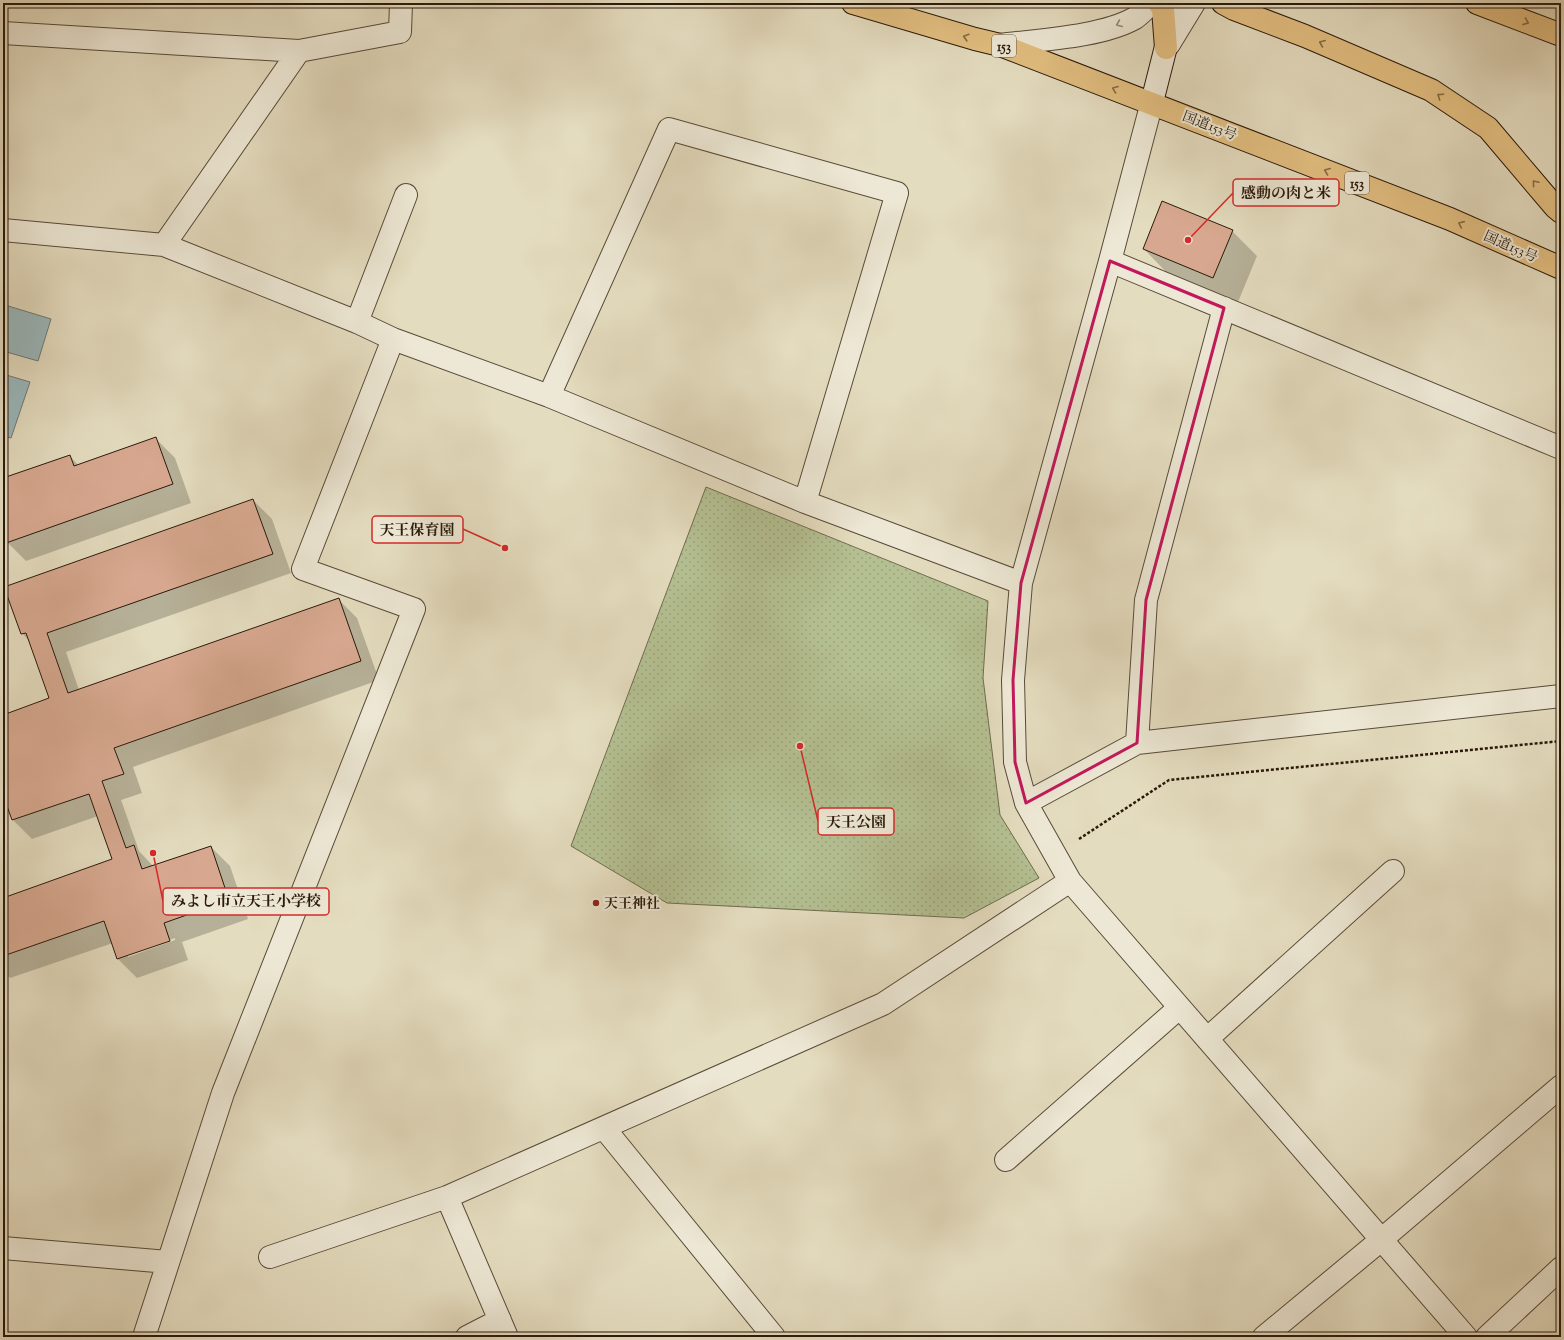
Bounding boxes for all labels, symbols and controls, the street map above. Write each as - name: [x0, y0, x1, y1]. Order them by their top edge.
- one-way arrow: [1523, 17, 1530, 25]
- one-way arrow: [1115, 20, 1122, 28]
- one-way arrow: [963, 33, 970, 42]
- road number: 153: [992, 35, 1016, 57]
- one-way arrow: [1318, 40, 1326, 48]
- one-way arrow: [1112, 85, 1119, 93]
- one-way arrow: [1437, 93, 1444, 101]
- street label: 国道153号: [1179, 107, 1240, 146]
- one-way arrow: [1324, 167, 1331, 175]
- road number: 153: [1345, 172, 1369, 194]
- callout: 感動の肉と米: [1233, 179, 1339, 206]
- one-way arrow: [1532, 181, 1539, 188]
- text: 感動の肉と米: [1241, 184, 1331, 205]
- one-way arrow: [1458, 220, 1465, 228]
- street label: 国道153号: [1480, 227, 1540, 269]
- callout: 天王保育園: [372, 516, 463, 543]
- text: 天王保育園: [379, 521, 455, 542]
- callout: 天王公園: [818, 808, 894, 835]
- text: 天王公園: [826, 813, 886, 834]
- callout: みよし市立天王小学校: [163, 888, 329, 915]
- text: みよし市立天王小学校: [171, 892, 321, 913]
- place label: 天王神社: [604, 895, 660, 915]
- marker: 天王神社: [591, 898, 601, 908]

